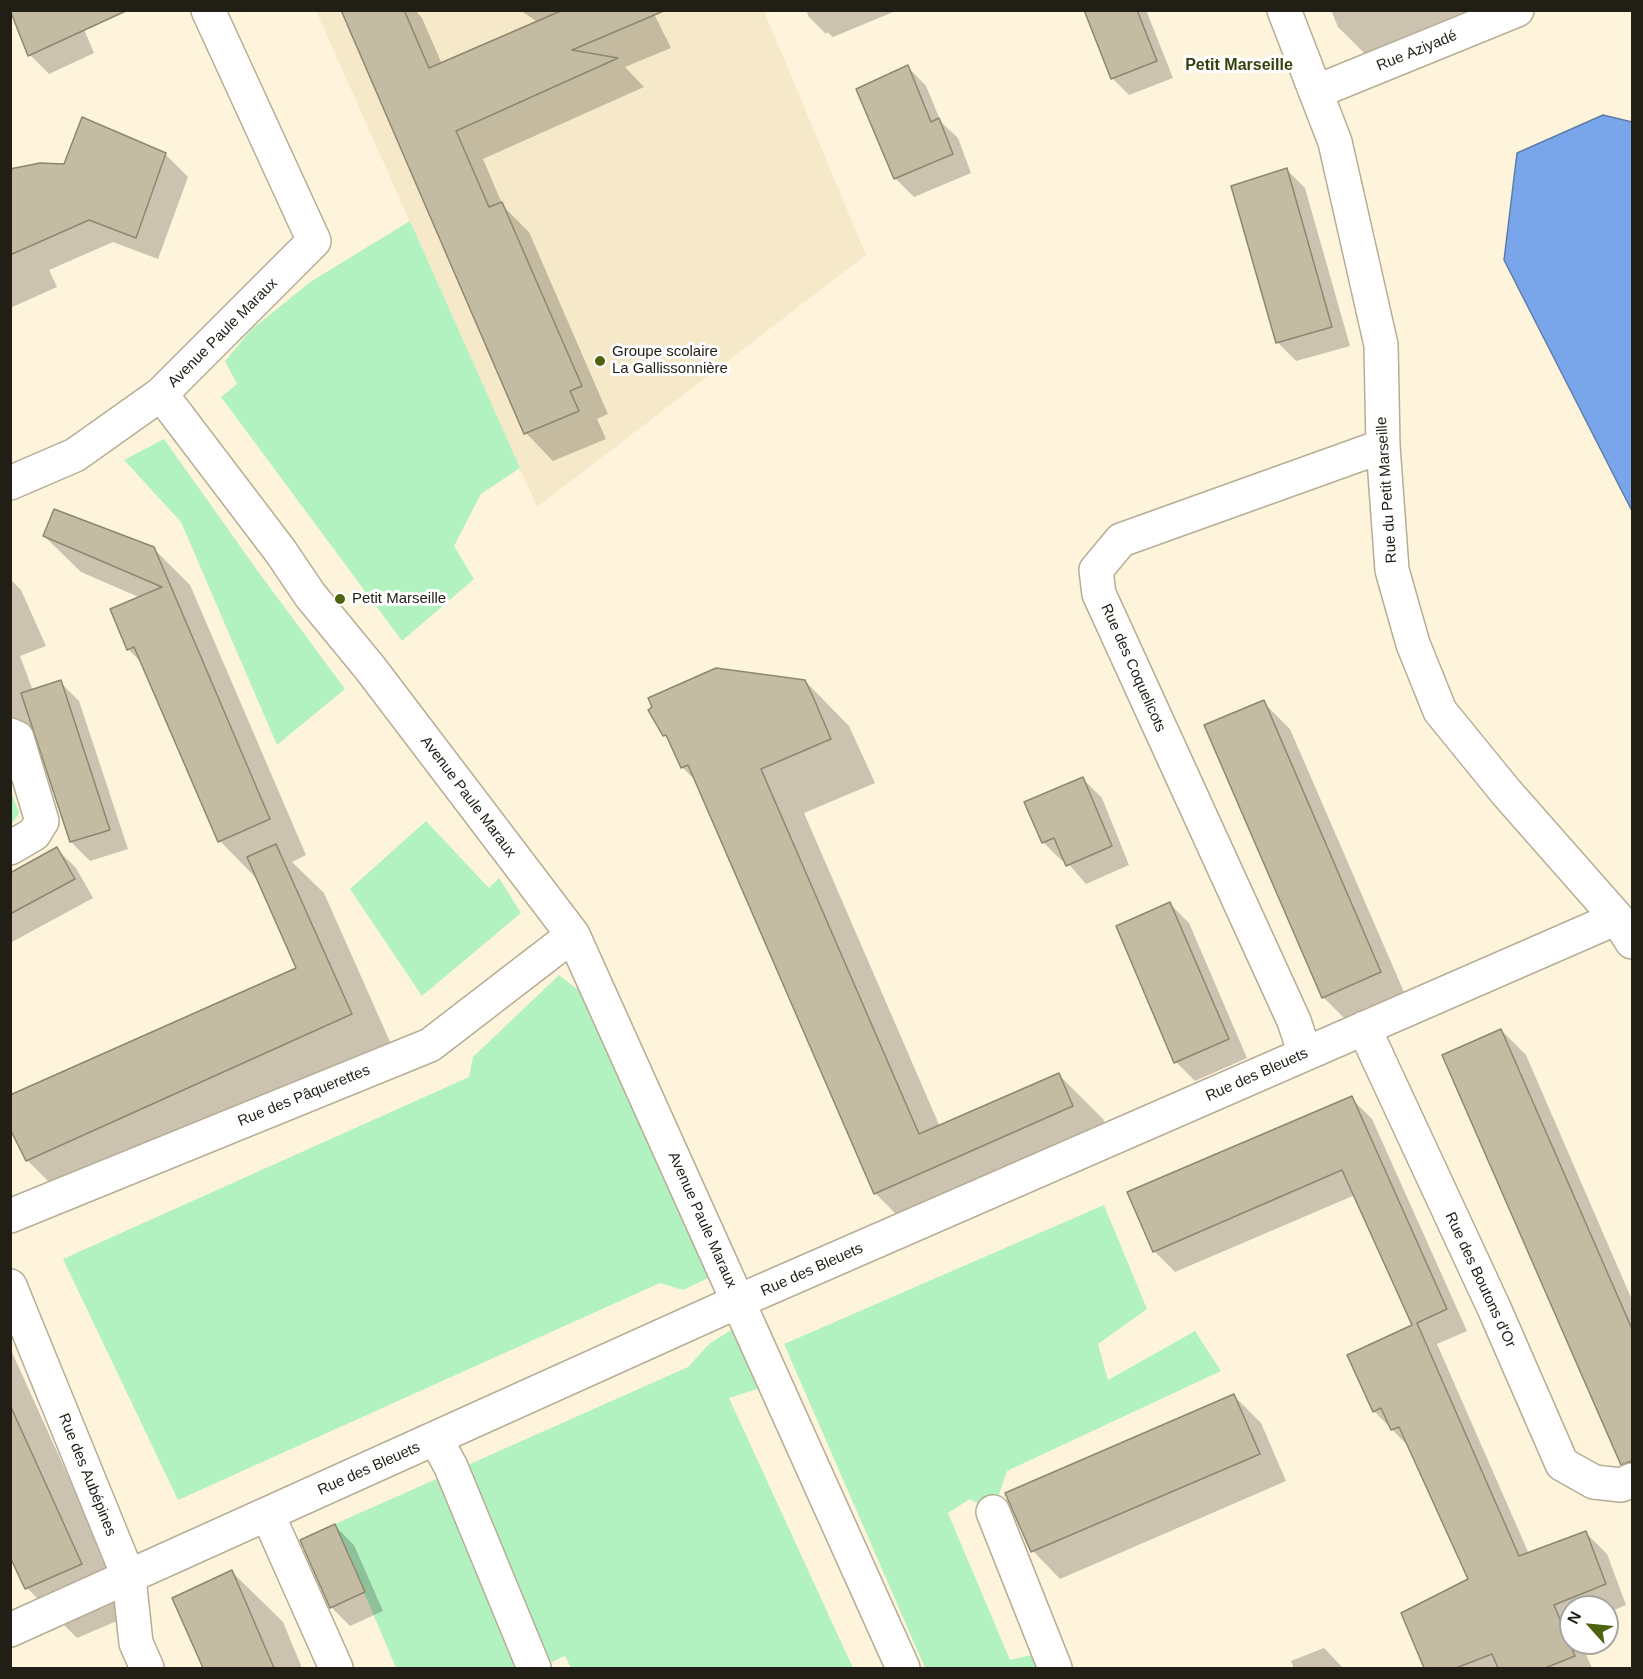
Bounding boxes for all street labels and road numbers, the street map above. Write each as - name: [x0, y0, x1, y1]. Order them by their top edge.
- street label: Rue Aziyadé: [1374, 27, 1460, 75]
- street label: Avenue Paule Maraux: [165, 275, 281, 391]
- street label: Rue du Petit Marseille: [1373, 416, 1401, 564]
- street label: Rue des Coquelicots: [1097, 601, 1169, 735]
- street label: Avenue Paule Maraux: [416, 733, 520, 861]
- street label: Rue des Bleuets: [1203, 1044, 1311, 1106]
- street label: Rue des Pâquerettes: [235, 1061, 373, 1131]
- street label: Avenue Paule Maraux: [664, 1149, 740, 1291]
- street label: Rue des Boutons d'Or: [1441, 1210, 1519, 1350]
- street label: Rue des Bleuets: [758, 1239, 866, 1301]
- street label: Rue des Aubépines: [54, 1411, 120, 1539]
- street label: Rue des Bleuets: [315, 1438, 423, 1500]

